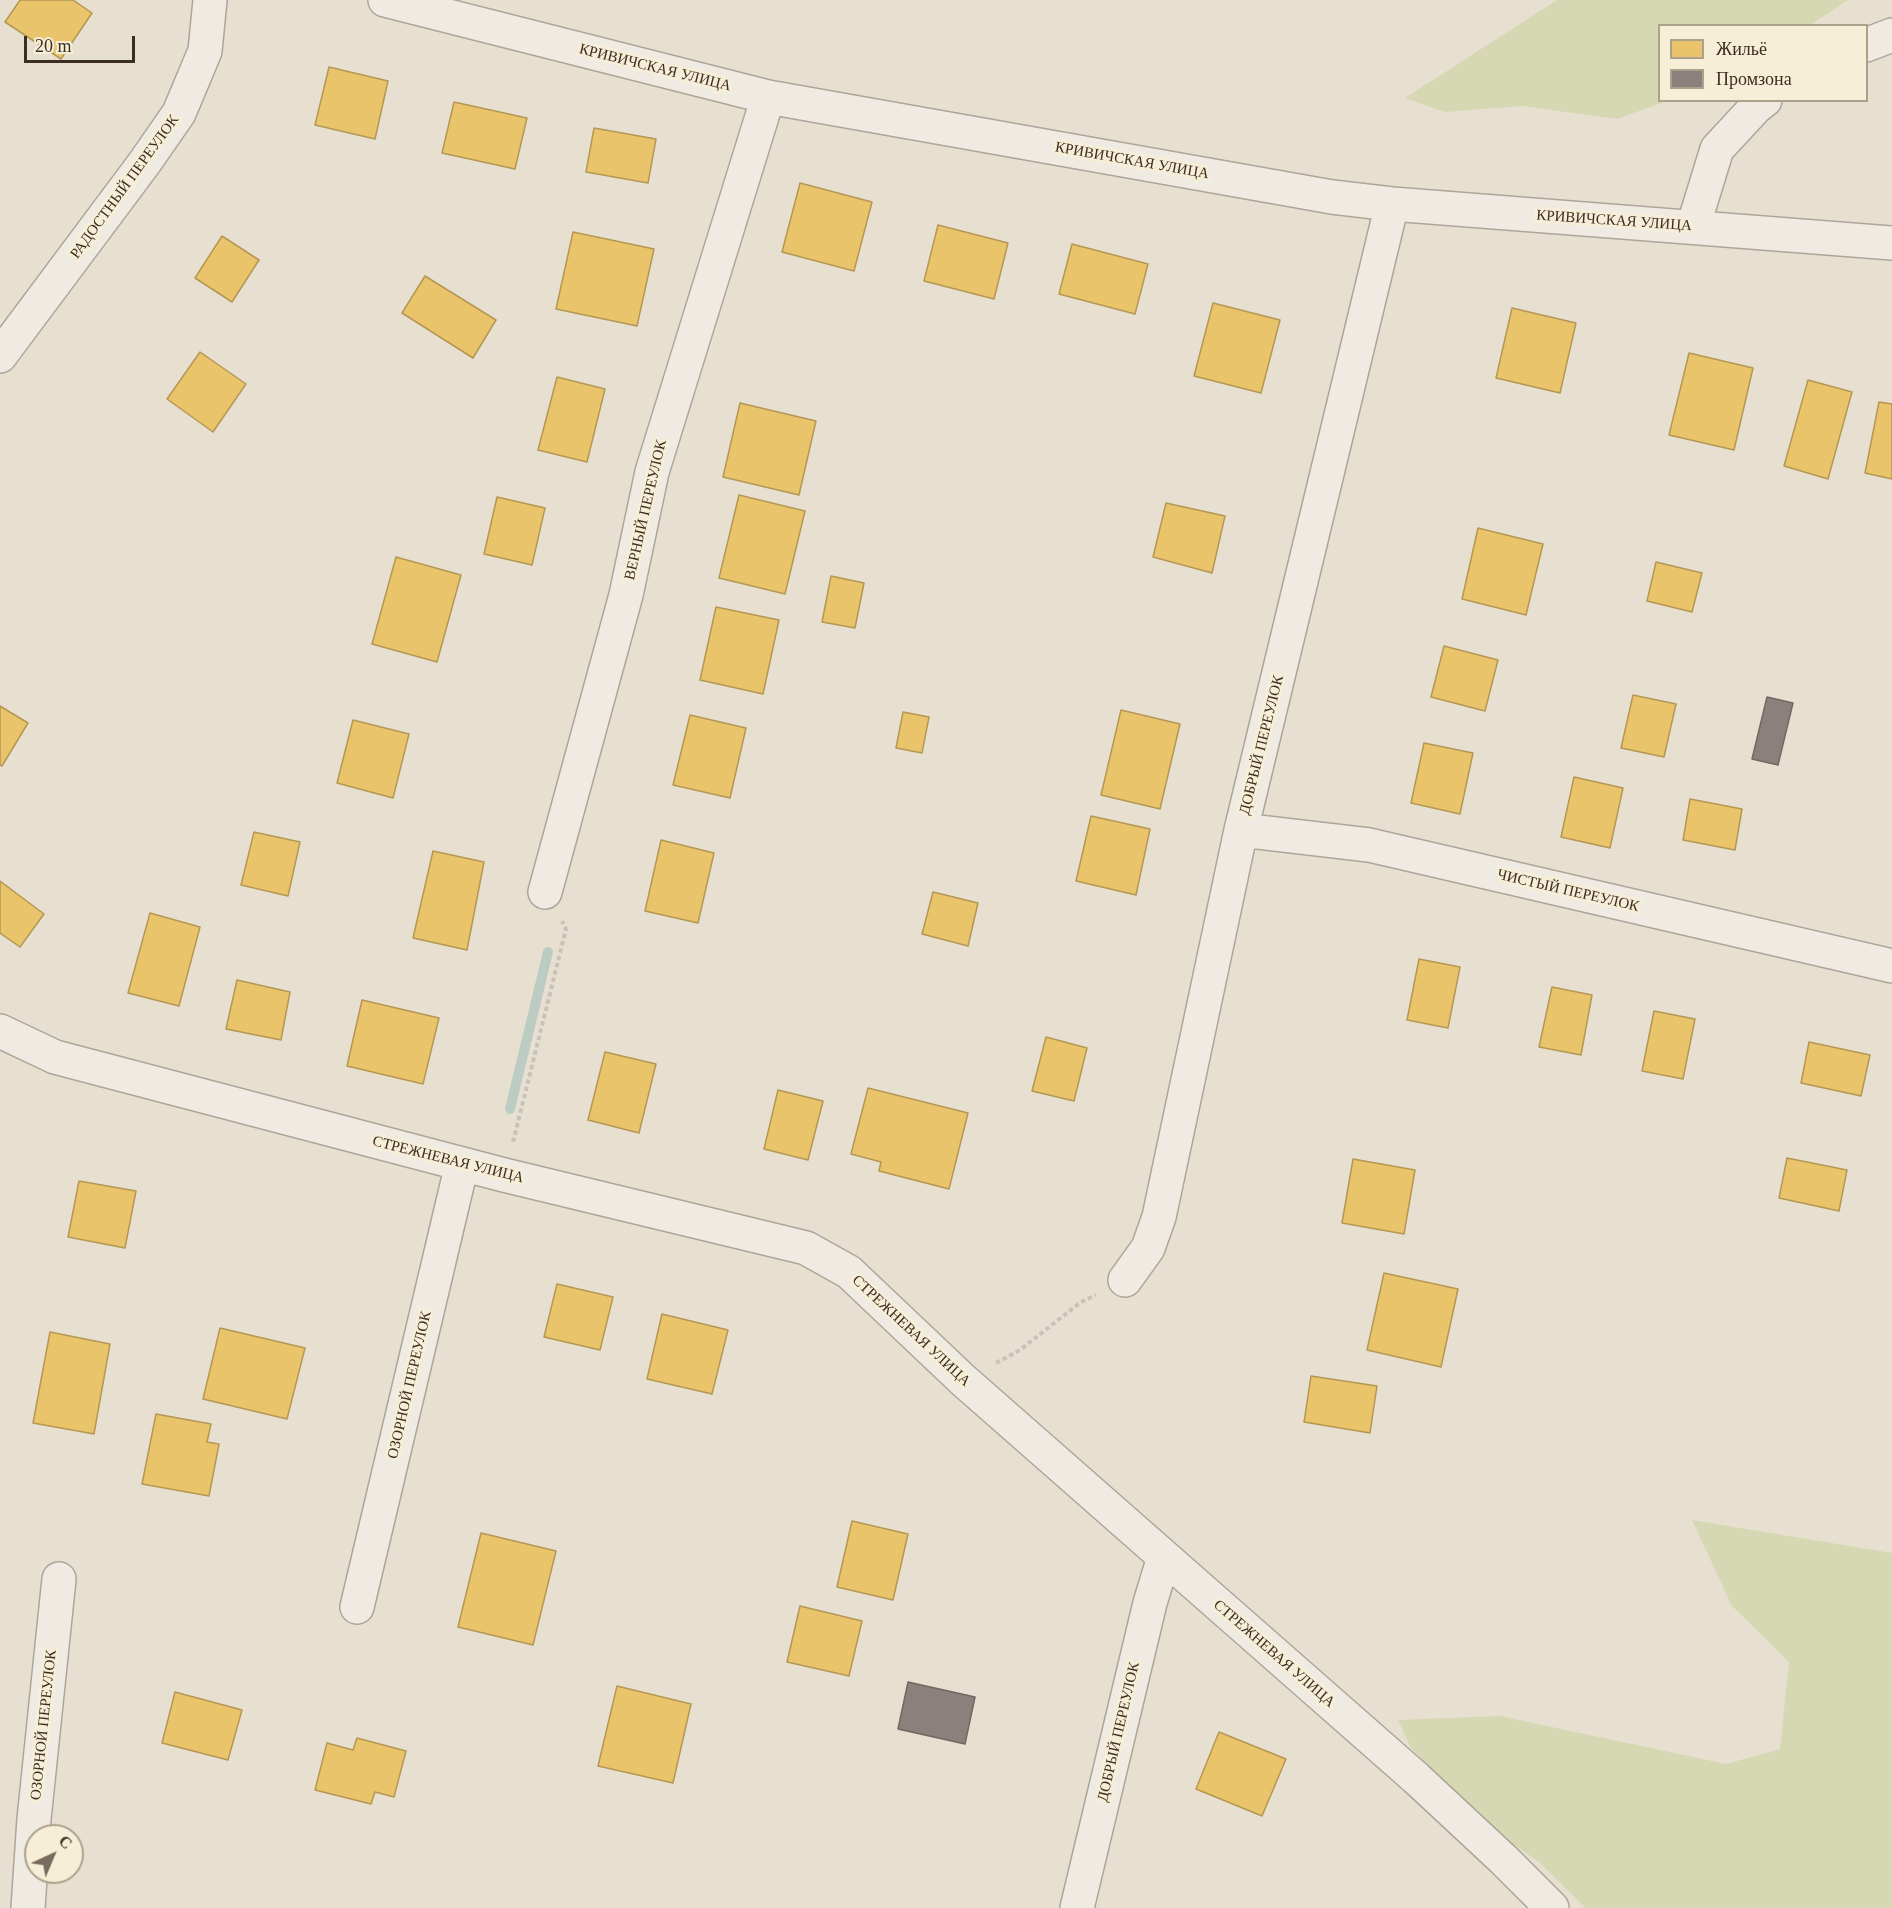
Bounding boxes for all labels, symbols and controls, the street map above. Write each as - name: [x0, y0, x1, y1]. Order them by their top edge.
- scale bar: [27, 24, 138, 62]
- legend: [1658, 24, 1868, 102]
- text: 20 m: [35, 36, 72, 56]
- text: Жильё: [1716, 39, 1767, 59]
- street label: КРИВИЧСКАЯ УЛИЦА: [577, 40, 733, 96]
- text: Промзона: [1716, 69, 1792, 89]
- street label: РАДОСТНЫЙ ПЕРЕУЛОК: [67, 111, 183, 263]
- street label: КРИВИЧСКАЯ УЛИЦА: [1054, 139, 1210, 183]
- street label: КРИВИЧСКАЯ УЛИЦА: [1536, 207, 1692, 235]
- street label: ВЕРНЫЙ ПЕРЕУЛОК: [621, 438, 671, 582]
- street label: ДОБРЫЙ ПЕРЕУЛОК: [1236, 673, 1288, 817]
- street label: ЧИСТЫЙ ПЕРЕУЛОК: [1495, 866, 1641, 916]
- street label: СТРЕЖНЕВАЯ УЛИЦА: [370, 1132, 526, 1188]
- street label: СТРЕЖНЕВАЯ УЛИЦА: [848, 1271, 974, 1391]
- street label: ОЗОРНОЙ ПЕРЕУЛОК: [384, 1309, 436, 1461]
- street label: СТРЕЖНЕВАЯ УЛИЦА: [1209, 1596, 1339, 1712]
- street label: ОЗОРНОЙ ПЕРЕУЛОК: [27, 1649, 61, 1801]
- street label: ДОБРЫЙ ПЕРЕУЛОК: [1094, 1660, 1144, 1804]
- north arrow: [24, 1824, 84, 1884]
- text: С: [55, 1832, 76, 1852]

